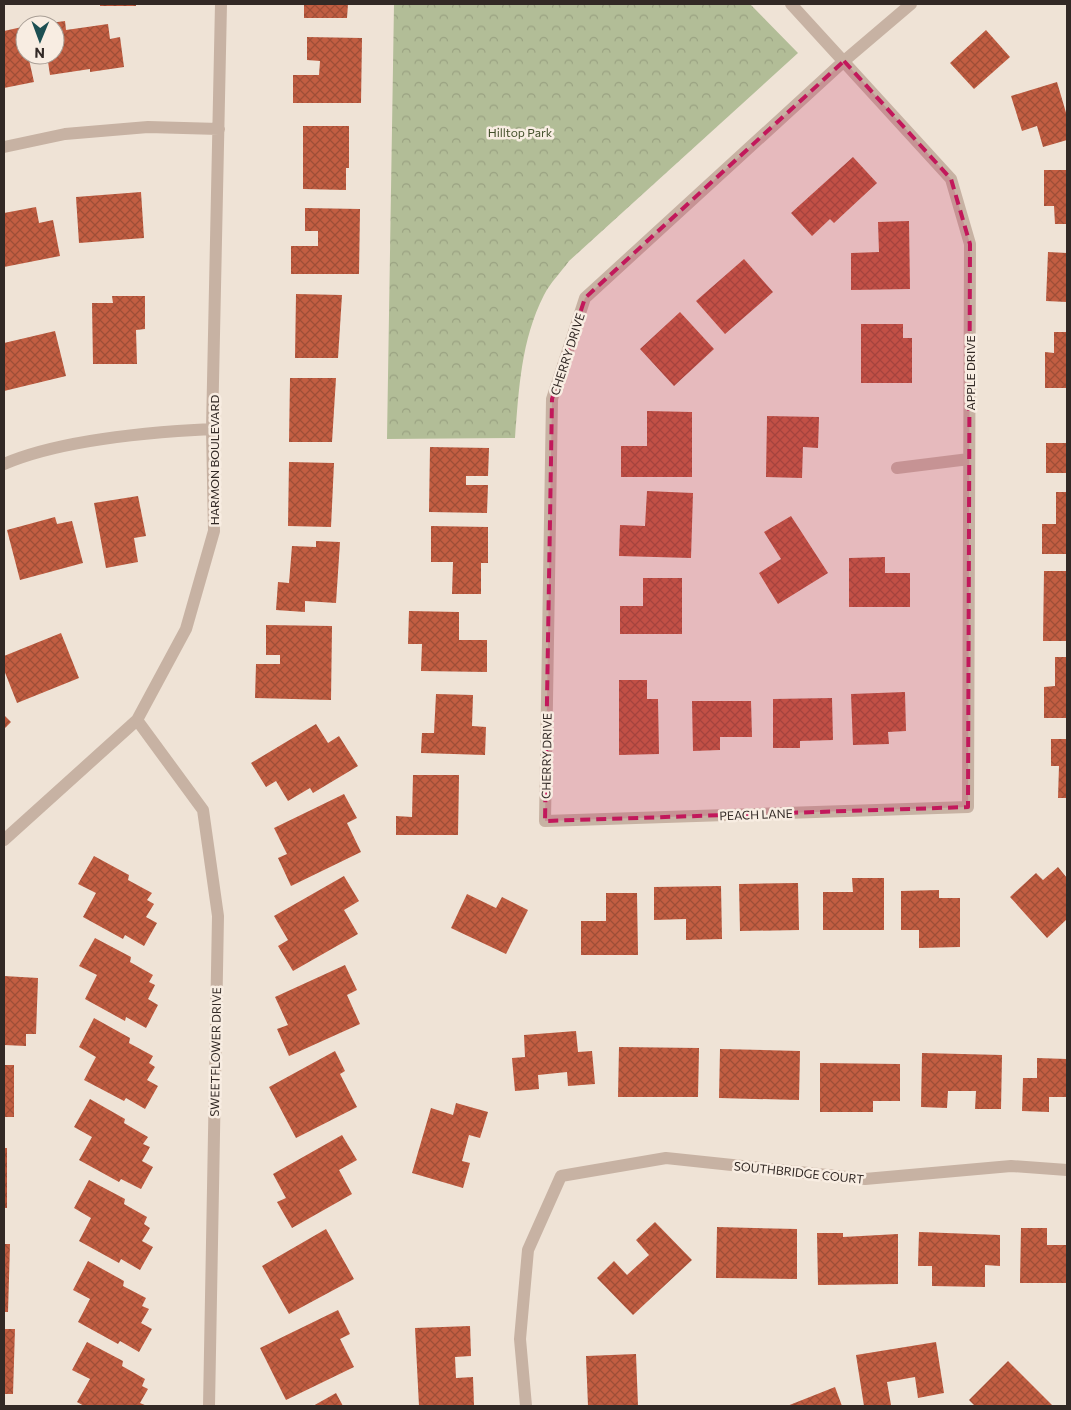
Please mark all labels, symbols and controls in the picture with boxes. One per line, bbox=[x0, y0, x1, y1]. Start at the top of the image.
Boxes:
north arrow bbox=[15, 15, 65, 65]
text: N bbox=[34, 45, 45, 62]
park label: Hilltop Park bbox=[488, 125, 553, 139]
street label: CHERRY DRIVE bbox=[547, 311, 587, 397]
street label: APPLE DRIVE bbox=[963, 335, 977, 411]
street label: HARMON BOULEVARD bbox=[207, 395, 221, 525]
street label: CHERRY DRIVE bbox=[538, 713, 554, 799]
street label: PEACH LANE bbox=[719, 806, 793, 822]
street label: SWEETFLOWER DRIVE bbox=[207, 987, 223, 1117]
street label: SOUTHBRIDGE COURT bbox=[733, 1158, 865, 1186]

